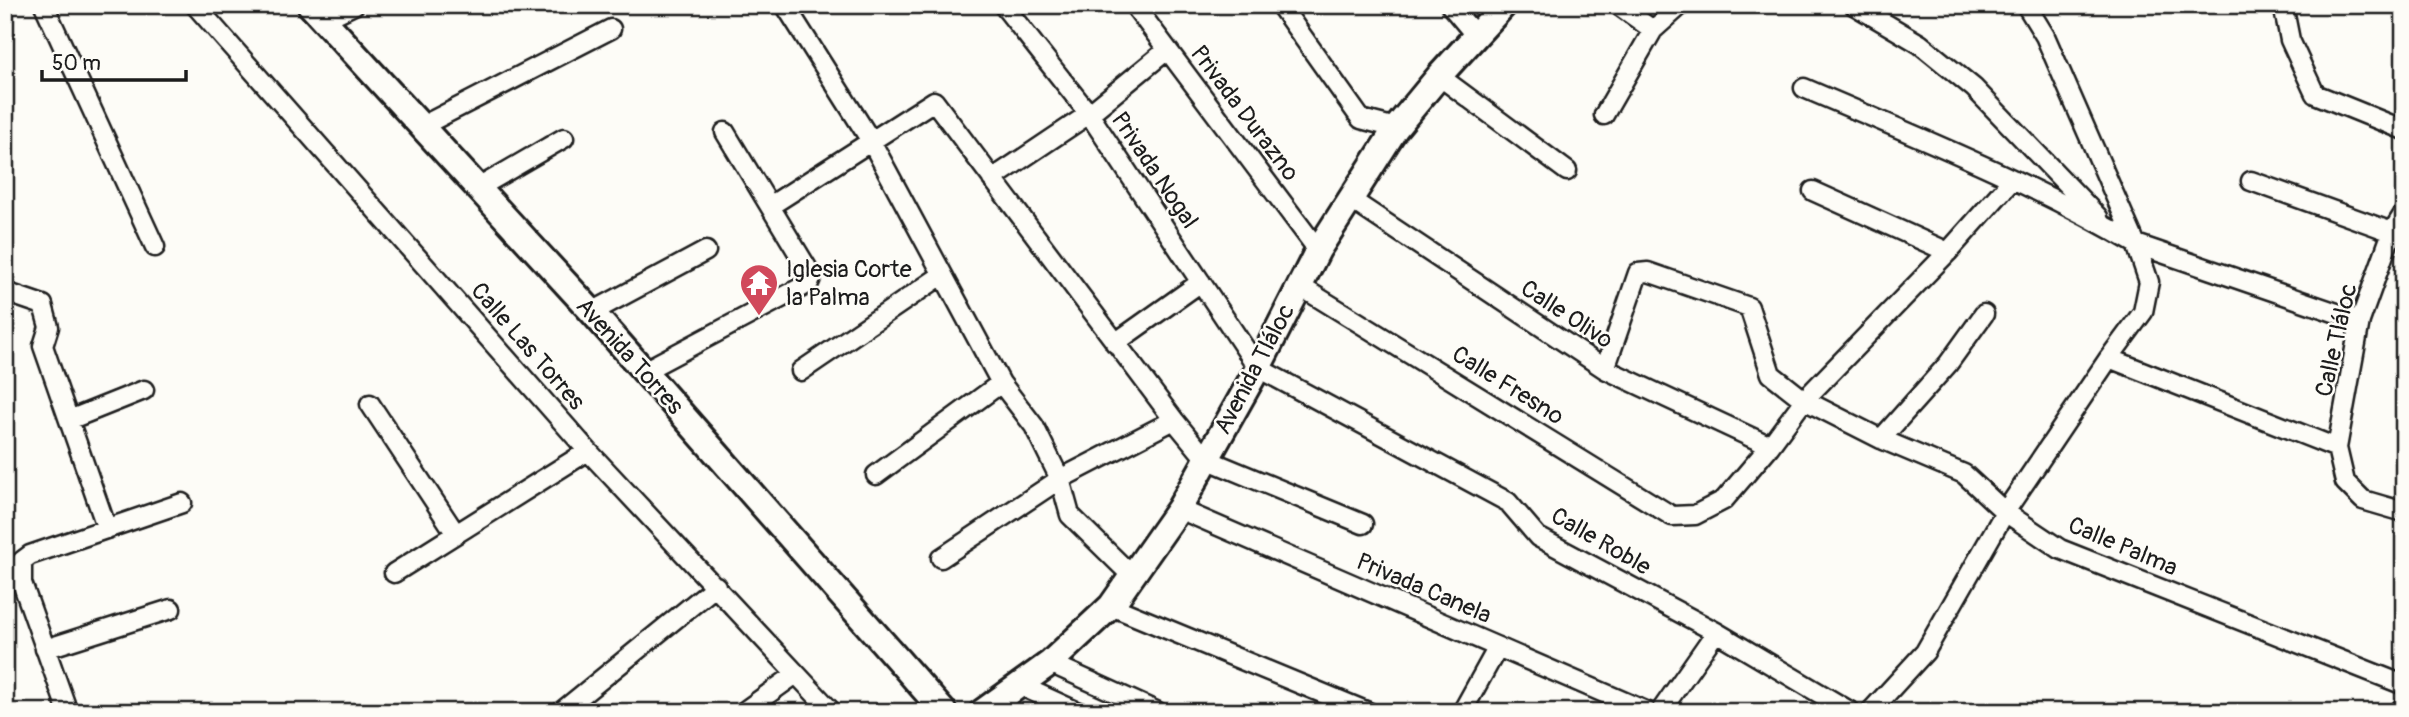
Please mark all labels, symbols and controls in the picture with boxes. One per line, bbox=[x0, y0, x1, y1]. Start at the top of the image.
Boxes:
scale bar bbox=[42, 38, 186, 82]
street label: Privada Durazno bbox=[1184, 40, 1305, 187]
text: 50 m bbox=[52, 50, 101, 77]
street label: Privada Nogal bbox=[1105, 106, 1204, 234]
place label: Iglesia Corte la Palma bbox=[786, 255, 912, 312]
temple icon: Iglesia Corte la Palma bbox=[738, 262, 780, 317]
street label: Calle Olivo bbox=[1515, 274, 1618, 355]
street label: Calle Las Torres bbox=[464, 277, 591, 416]
street label: Calle Tláloc bbox=[2309, 281, 2364, 400]
street label: Avenida Torres bbox=[570, 292, 690, 421]
street label: Avenida Tláloc bbox=[1208, 299, 1301, 439]
street label: Calle Fresno bbox=[1446, 340, 1569, 431]
street label: Calle Roble bbox=[1546, 501, 1656, 582]
street label: Calle Palma bbox=[2064, 510, 2182, 582]
street label: Privada Canela bbox=[1352, 547, 1496, 630]

